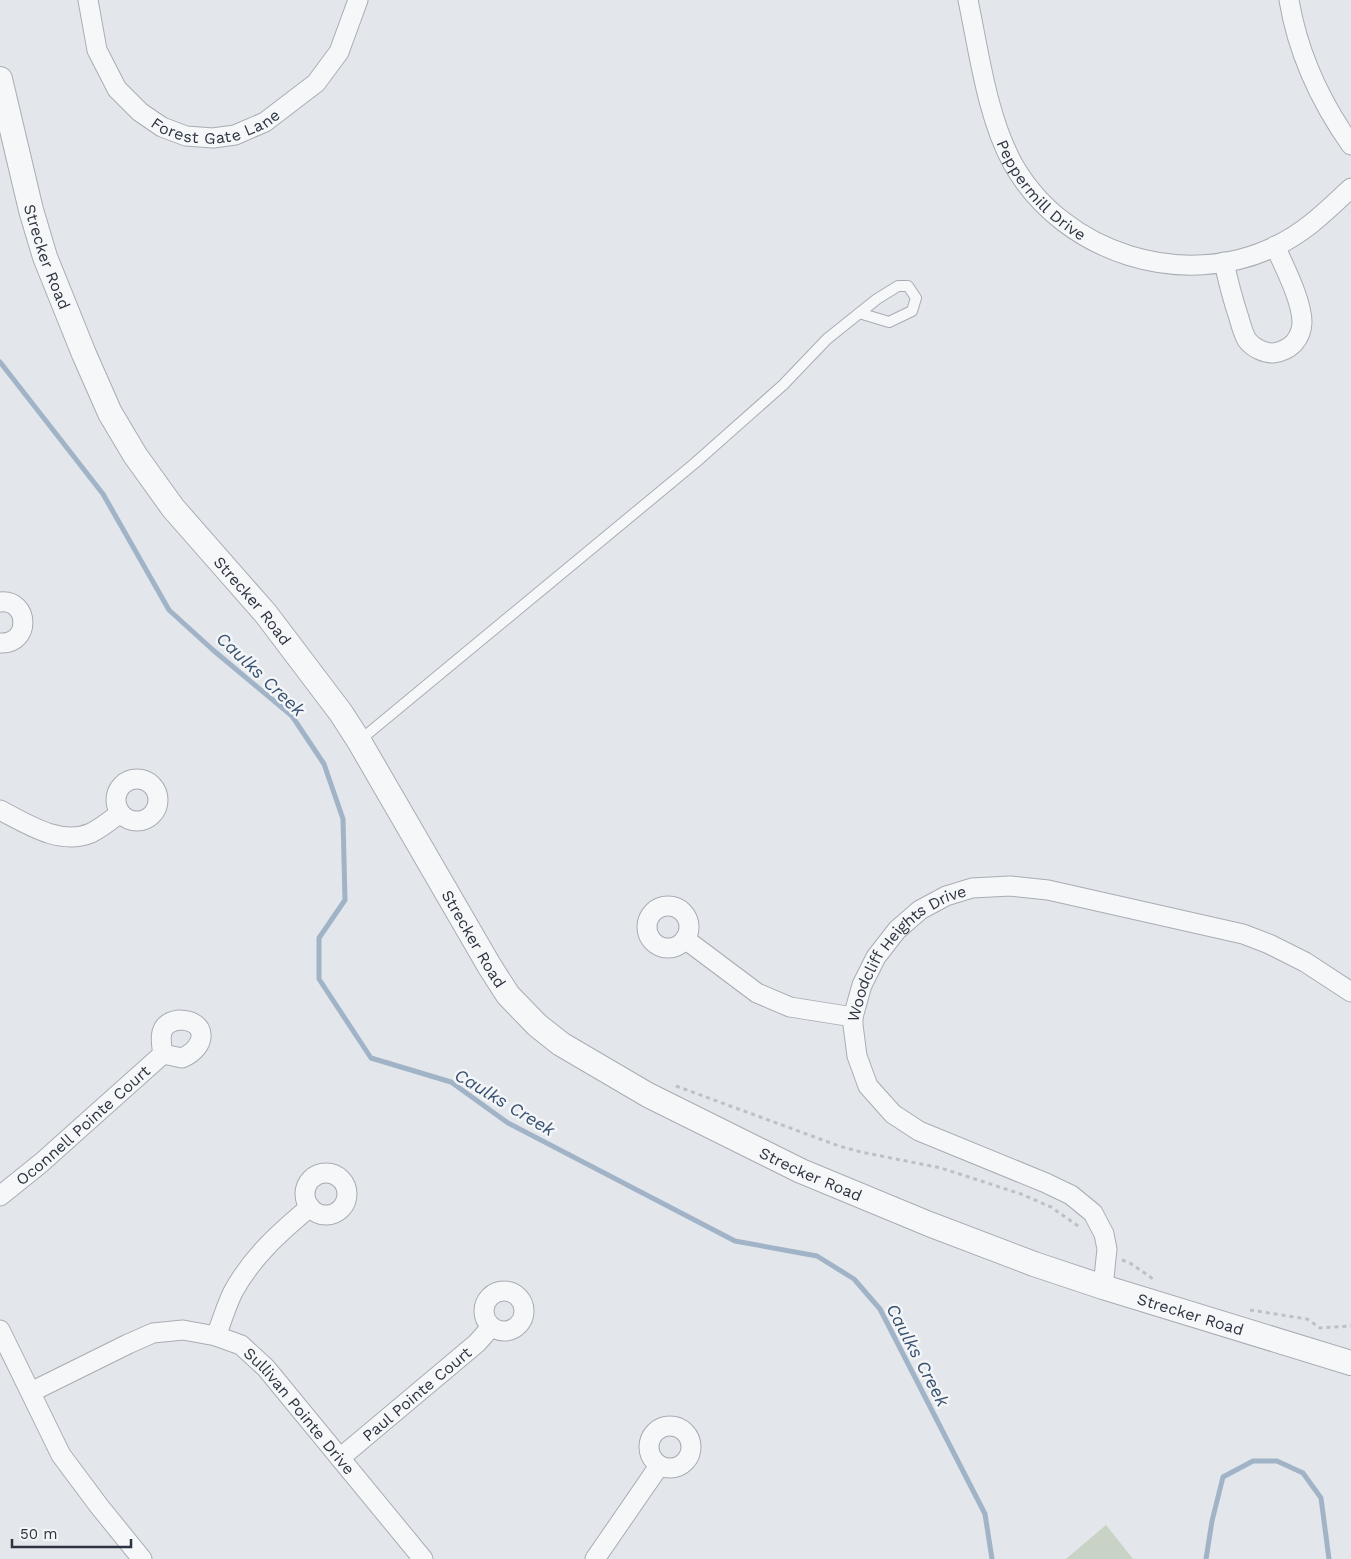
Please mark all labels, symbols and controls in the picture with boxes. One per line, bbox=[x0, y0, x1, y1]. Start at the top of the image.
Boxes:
street label: Forest Gate Lane bbox=[148, 105, 283, 148]
street label: Peppermill Drive bbox=[993, 137, 1090, 244]
street label: Strecker Road bbox=[20, 202, 75, 312]
street label: Strecker Road bbox=[210, 552, 296, 649]
water label: Caulks Creek bbox=[212, 628, 310, 721]
street label: Woodcliff Heights Drive bbox=[843, 881, 968, 1024]
street label: Strecker Road bbox=[438, 886, 510, 991]
street label: Oconnell Pointe Court bbox=[12, 1061, 154, 1189]
water label: Caulks Creek bbox=[451, 1064, 560, 1141]
street label: Strecker Road bbox=[757, 1143, 865, 1205]
street label: Strecker Road bbox=[1135, 1289, 1246, 1339]
water label: Caulks Creek bbox=[882, 1300, 954, 1411]
street label: Paul Pointe Court bbox=[358, 1342, 475, 1445]
street label: Sullivan Pointe Drive bbox=[240, 1343, 359, 1478]
scale bar bbox=[12, 1516, 131, 1548]
text: 50 m bbox=[20, 1525, 57, 1543]

